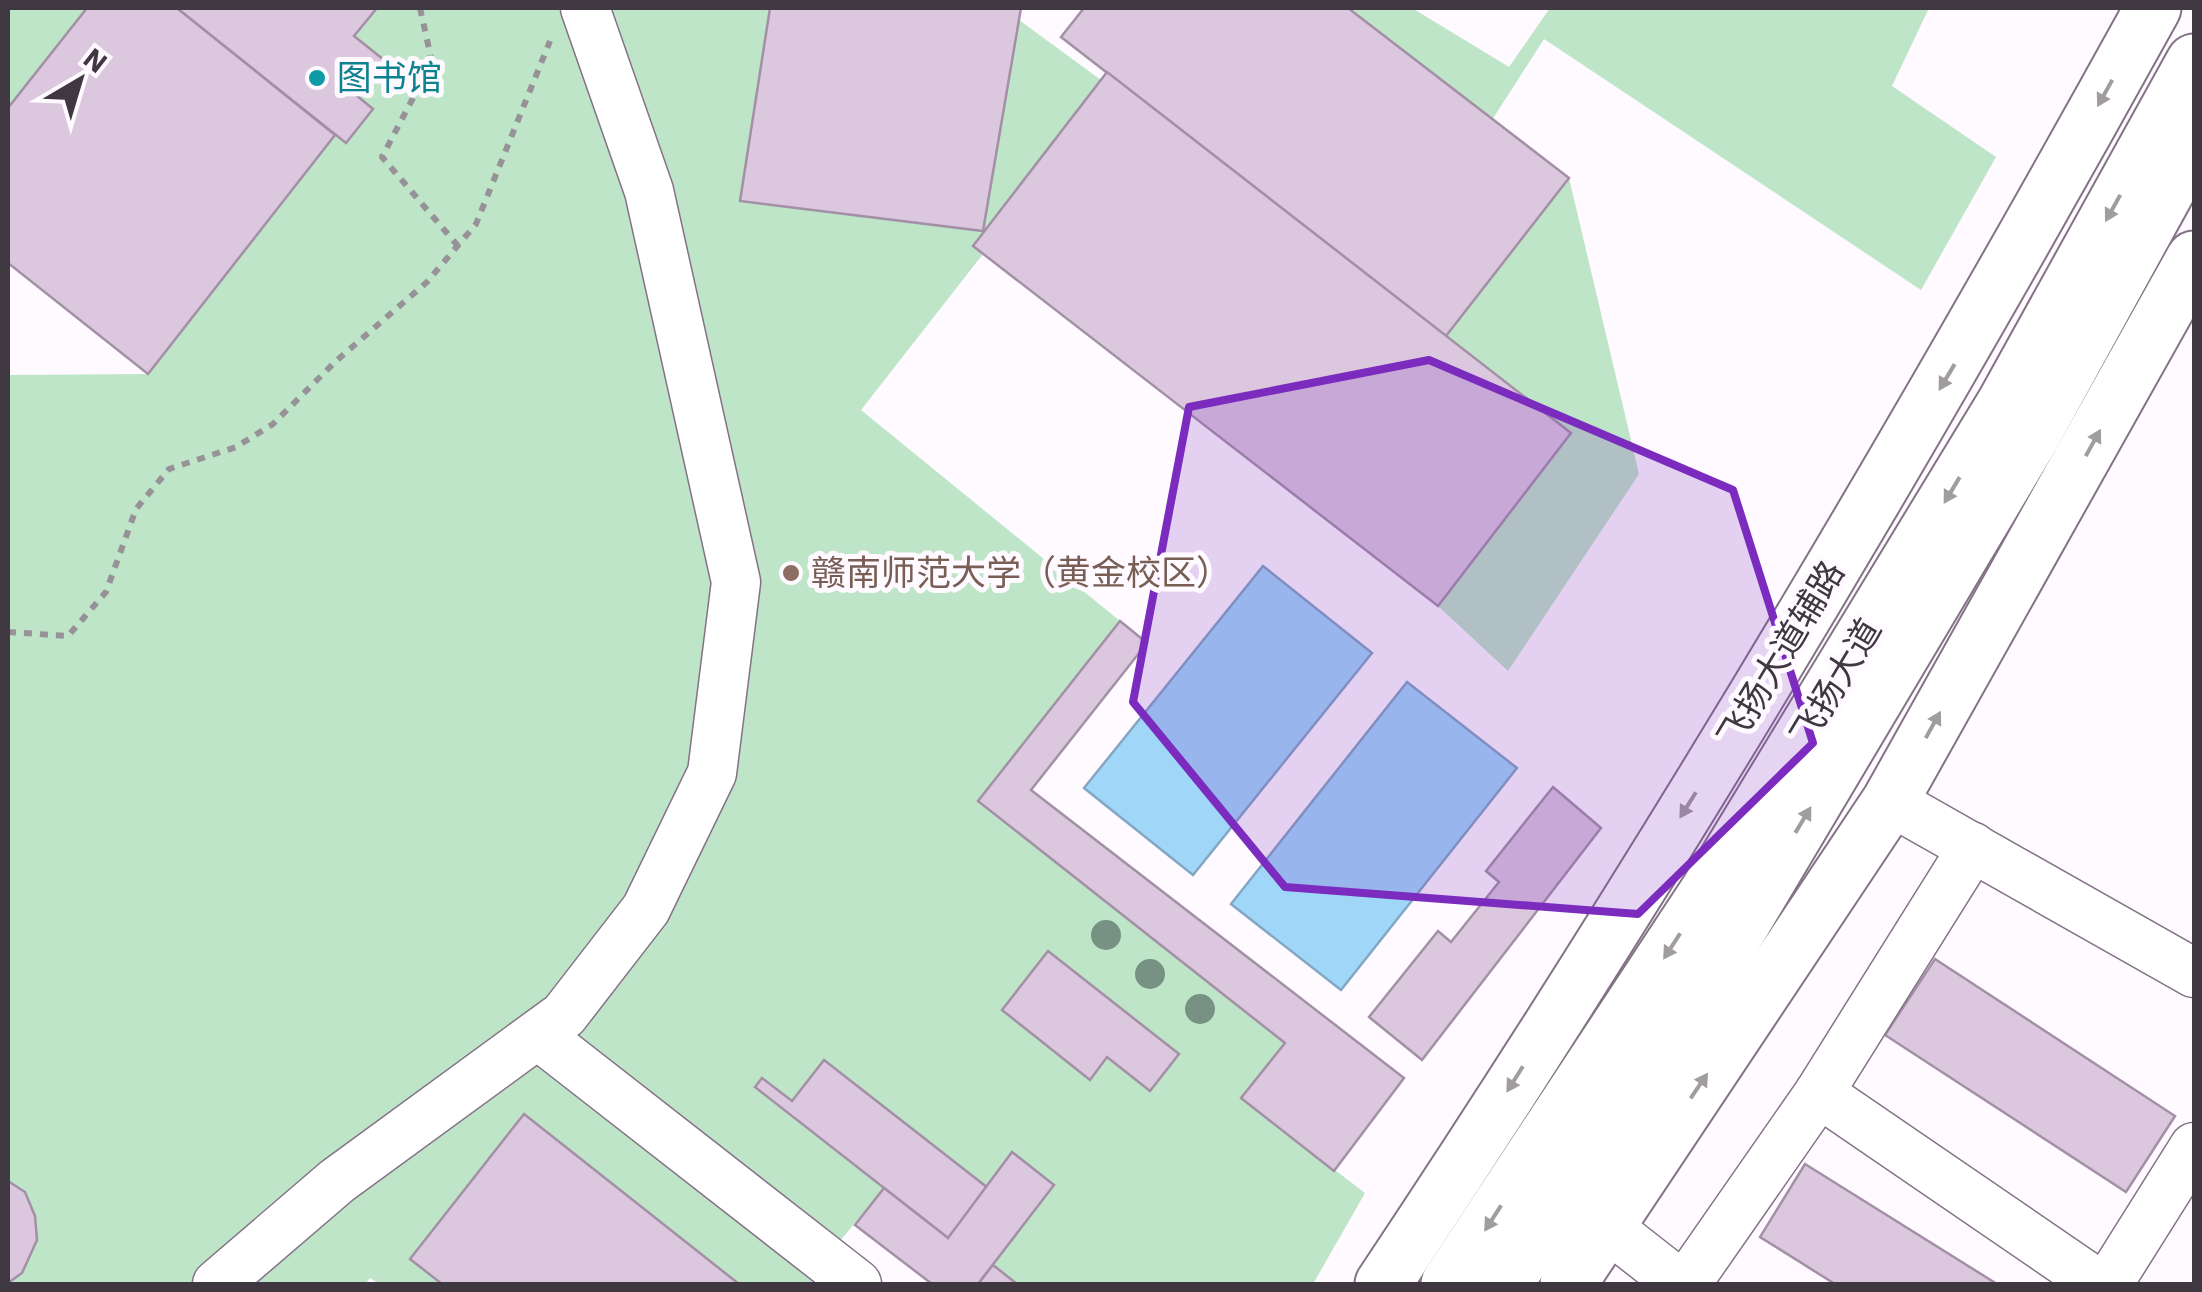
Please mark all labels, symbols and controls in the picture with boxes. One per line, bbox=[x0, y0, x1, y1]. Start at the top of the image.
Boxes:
north arrow bbox=[30, 30, 130, 130]
text: N bbox=[76, 39, 115, 81]
place label: 图书馆 bbox=[337, 54, 442, 100]
marker: 图书馆 bbox=[306, 67, 328, 89]
one-way arrow bbox=[2097, 79, 2115, 107]
one-way arrow bbox=[2105, 194, 2122, 223]
one-way arrow bbox=[1939, 363, 1956, 391]
one-way arrow bbox=[2084, 428, 2101, 457]
one-way arrow bbox=[1944, 476, 1961, 504]
place label: 赣南师范大学（黄金校区） bbox=[811, 549, 1231, 595]
street label: 飞扬大道辅路 bbox=[1709, 553, 1853, 755]
marker: 赣南师范大学（黄金校区） bbox=[780, 562, 802, 584]
street label: 飞扬大道 bbox=[1782, 611, 1890, 753]
one-way arrow bbox=[1924, 711, 1941, 740]
one-way arrow bbox=[1680, 791, 1698, 818]
one-way arrow bbox=[1794, 806, 1812, 834]
one-way arrow bbox=[1663, 933, 1682, 960]
one-way arrow bbox=[1506, 1065, 1524, 1093]
one-way arrow bbox=[1690, 1073, 1708, 1100]
one-way arrow bbox=[1485, 1204, 1503, 1231]

